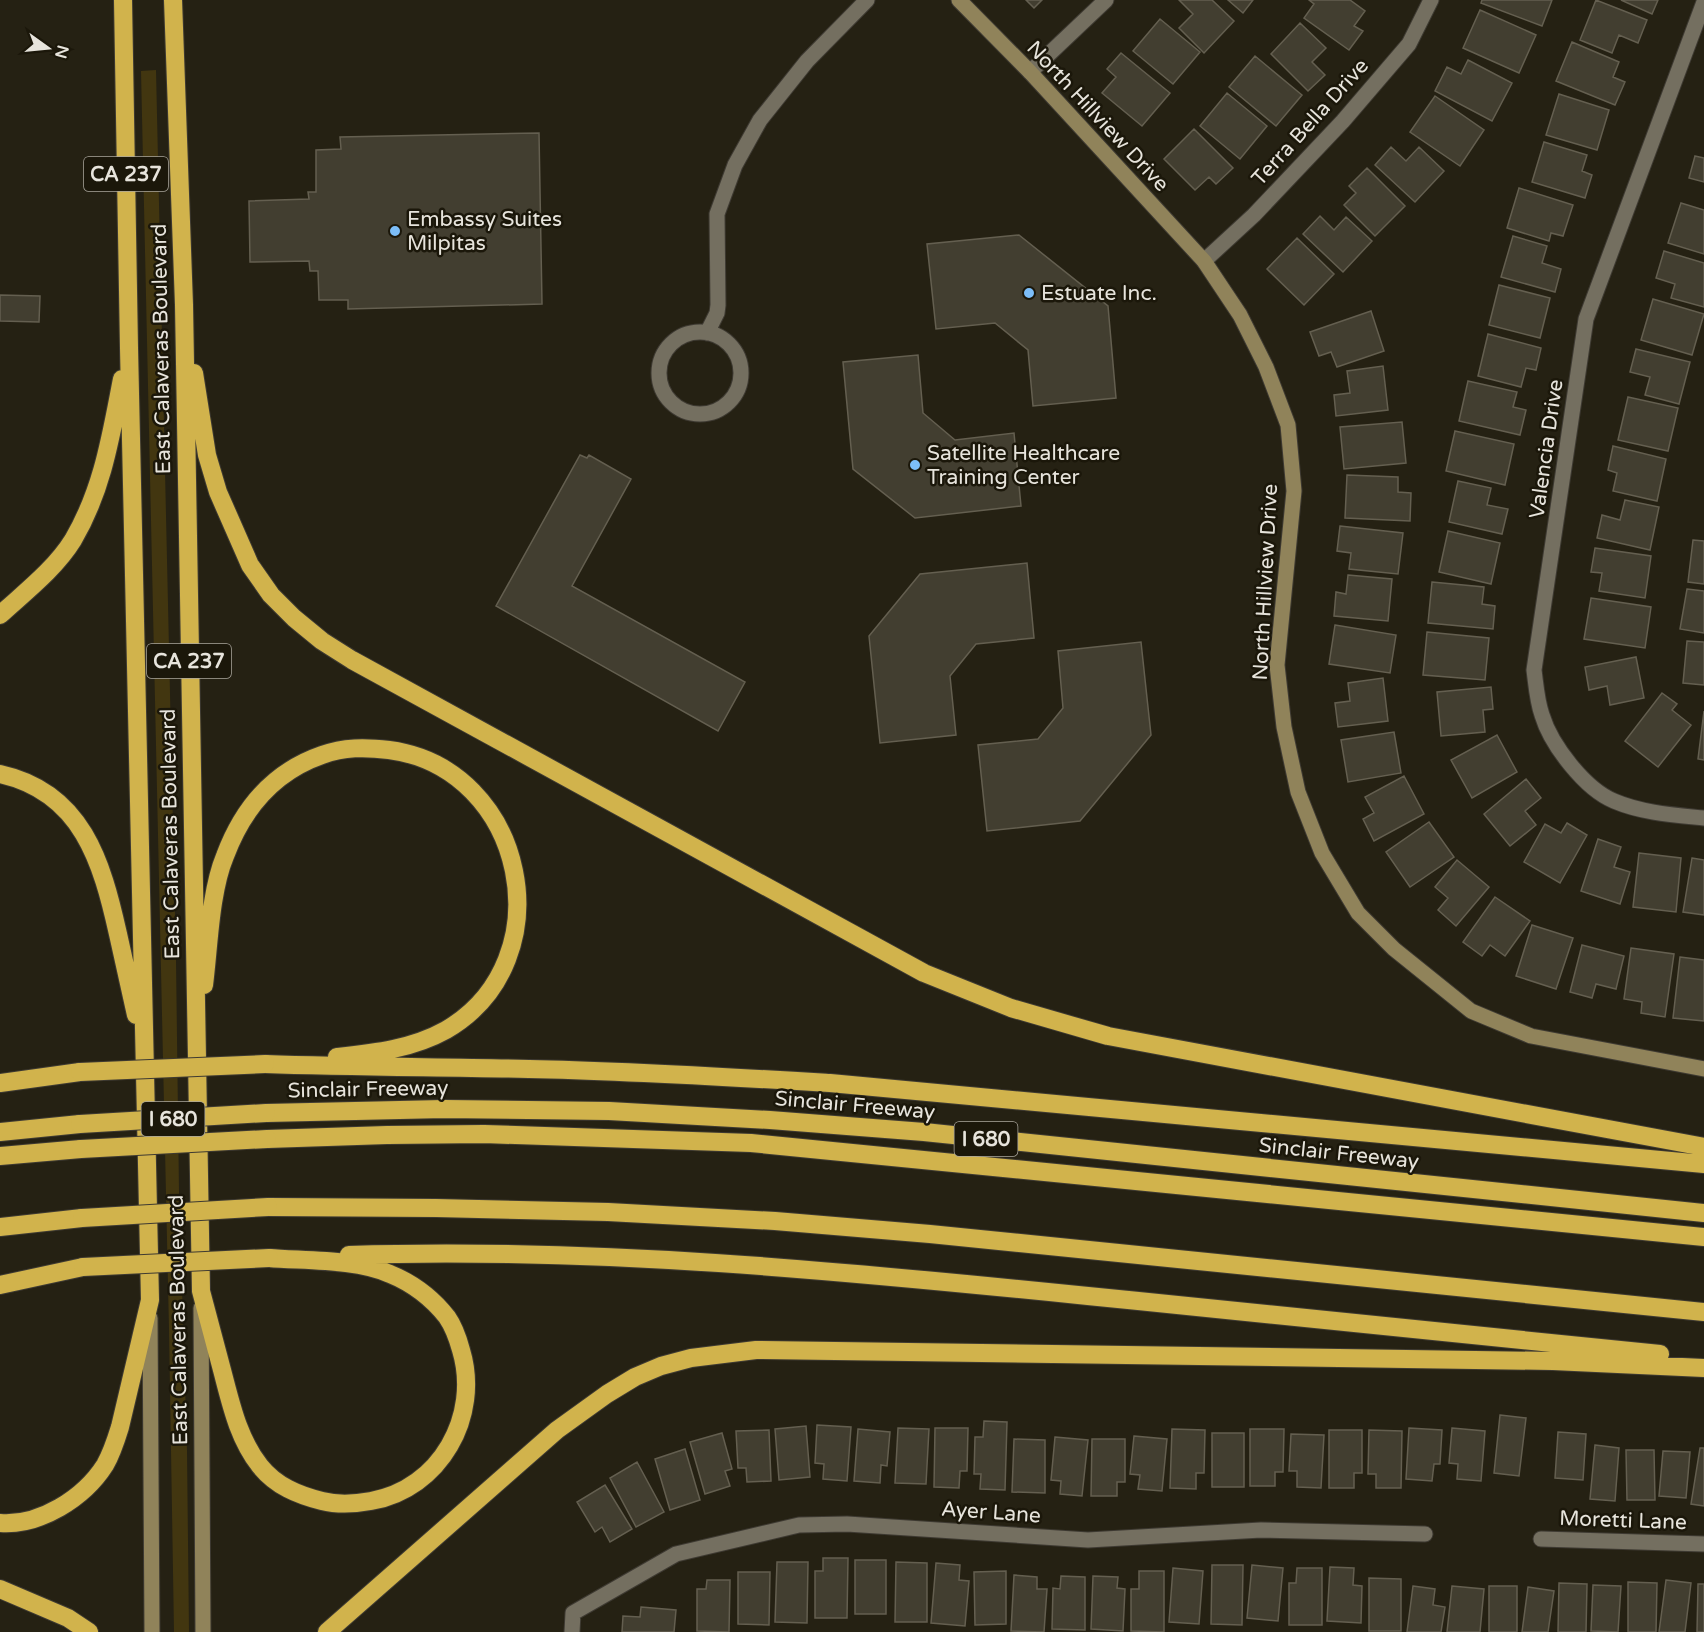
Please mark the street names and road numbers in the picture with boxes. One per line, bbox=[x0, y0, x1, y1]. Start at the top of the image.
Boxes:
street label: North Hillview Drive bbox=[1021, 36, 1174, 197]
street label: Terra Bella Drive bbox=[1247, 54, 1374, 191]
road number: CA 237 bbox=[84, 157, 168, 191]
street label: East Calaveras Boulevard bbox=[147, 223, 176, 475]
street label: Valencia Drive bbox=[1524, 378, 1569, 520]
street label: North Hillview Drive bbox=[1248, 483, 1283, 681]
road number: CA 237 bbox=[147, 644, 231, 678]
street label: East Calaveras Boulevard bbox=[156, 708, 185, 960]
street label: Sinclair Freeway bbox=[287, 1076, 449, 1103]
street label: Sinclair Freeway bbox=[774, 1086, 936, 1125]
road number: I 680 bbox=[142, 1102, 204, 1136]
road number: I 680 bbox=[954, 1122, 1018, 1156]
street label: Sinclair Freeway bbox=[1258, 1133, 1420, 1174]
street label: East Calaveras Boulevard bbox=[164, 1194, 193, 1446]
street label: Ayer Lane bbox=[940, 1497, 1042, 1528]
street label: Moretti Lane bbox=[1559, 1506, 1687, 1535]

